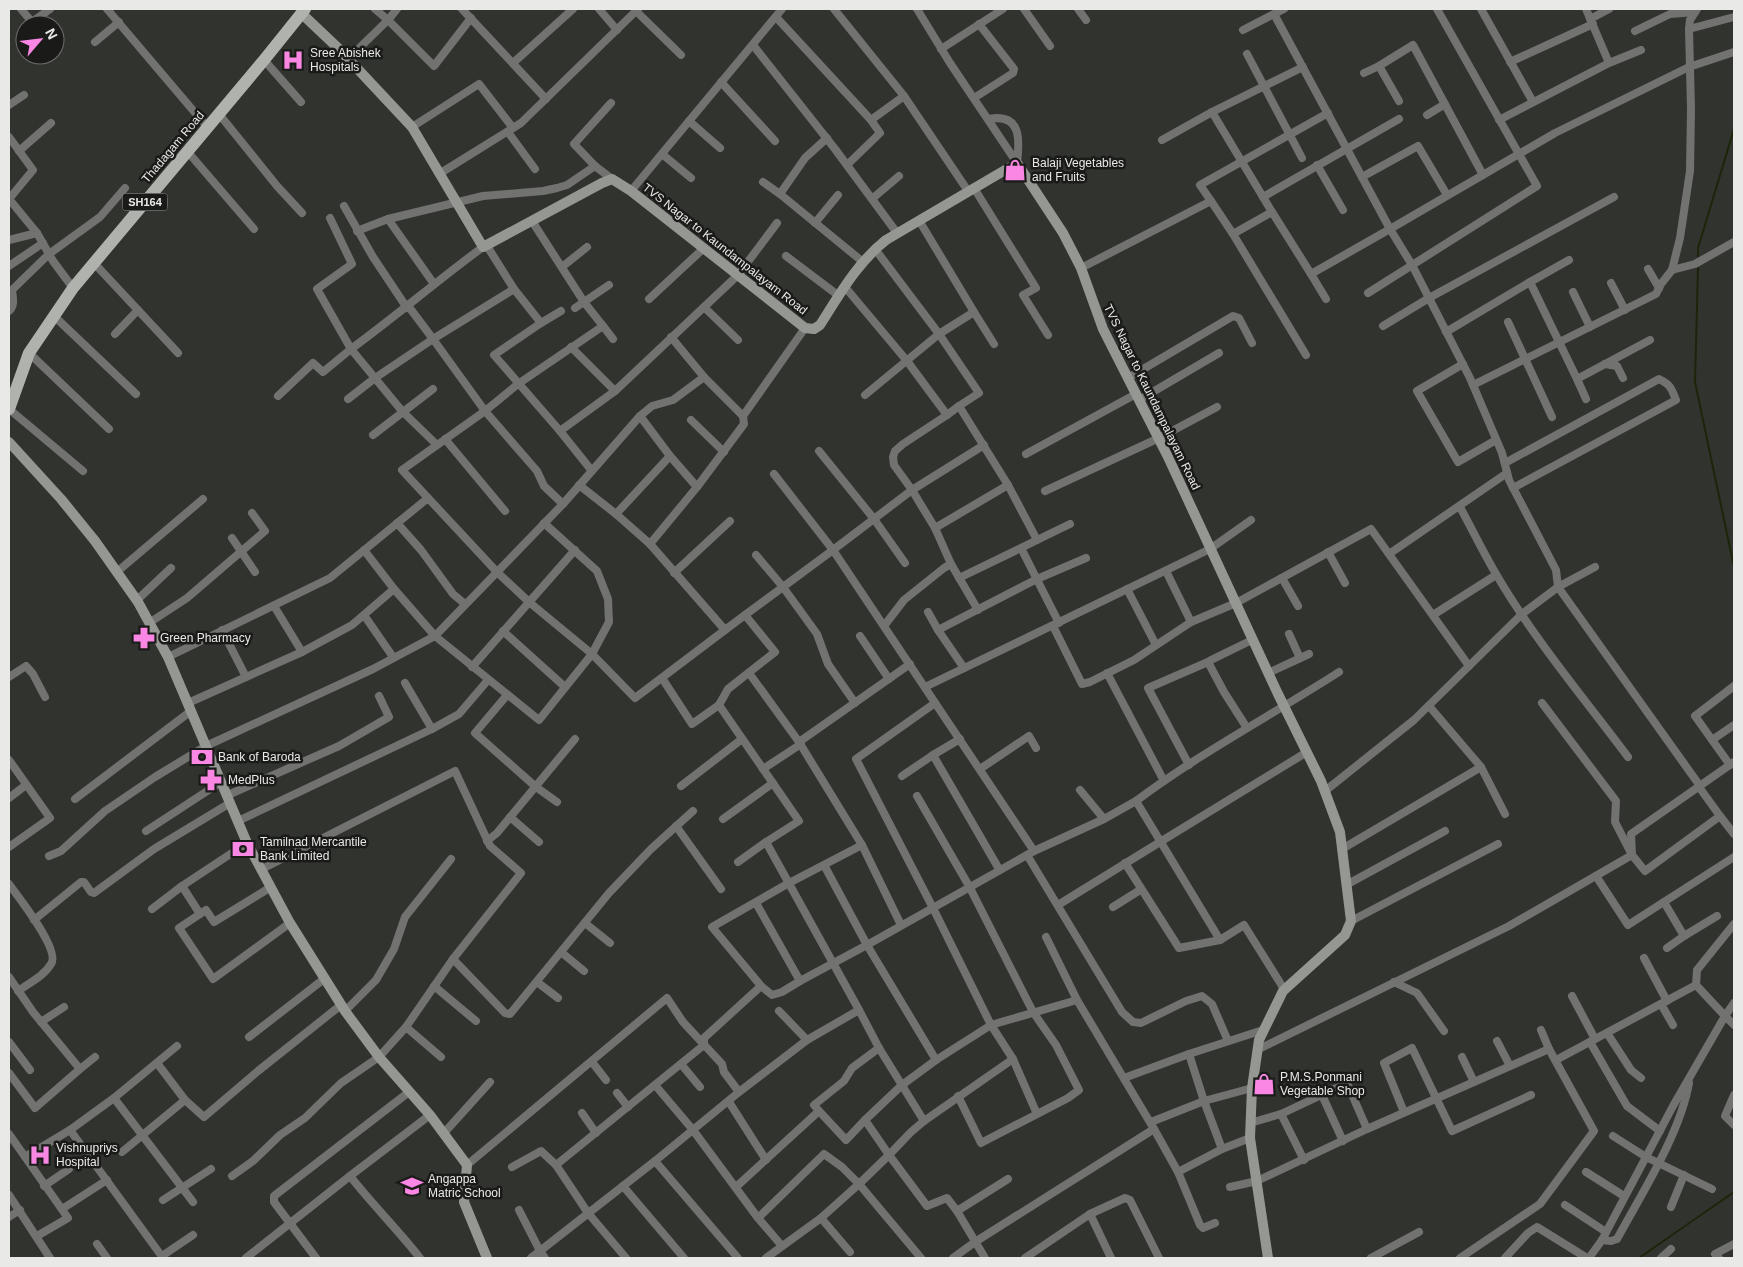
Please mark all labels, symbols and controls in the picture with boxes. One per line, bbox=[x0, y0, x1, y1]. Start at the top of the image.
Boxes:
north arrow bbox=[15, 15, 65, 65]
text: N bbox=[42, 26, 61, 42]
place label: Sree Abishek Hospitals bbox=[310, 46, 382, 74]
hospital icon: Sree Abishek Hospitals bbox=[280, 47, 306, 73]
street label: Thadagam Road bbox=[139, 108, 207, 186]
place label: Balaji Vegetables and Fruits bbox=[1032, 156, 1124, 184]
shop icon: Balaji Vegetables and Fruits bbox=[1002, 157, 1028, 183]
street label: TVS Nagar to Kaundampalayam Road bbox=[640, 180, 810, 318]
road number: SH164 bbox=[122, 193, 168, 210]
street label: TVS Nagar to Kaundampalayam Road bbox=[1101, 302, 1203, 492]
pharmacy icon: Green Pharmacy bbox=[131, 625, 157, 651]
place label: Green Pharmacy bbox=[160, 631, 251, 645]
bank icon: Bank of Baroda bbox=[189, 744, 215, 770]
place label: Bank of Baroda bbox=[218, 750, 301, 764]
pharmacy icon: MedPlus bbox=[198, 767, 224, 793]
place label: MedPlus bbox=[228, 773, 275, 787]
place label: Tamilnad Mercantile Bank Limited bbox=[260, 835, 367, 863]
bank icon: Tamilnad Mercantile Bank Limited bbox=[230, 836, 256, 862]
place label: P.M.S.Ponmani Vegetable Shop bbox=[1280, 1070, 1365, 1098]
shop icon: P.M.S.Ponmani Vegetable Shop bbox=[1251, 1071, 1277, 1097]
place label: Vishnupriys Hospital bbox=[56, 1141, 118, 1169]
hospital icon: Vishnupriys Hospital bbox=[27, 1142, 53, 1168]
place label: Angappa Matric School bbox=[428, 1172, 501, 1200]
school or university icon: Angappa Matric School bbox=[399, 1173, 425, 1199]

